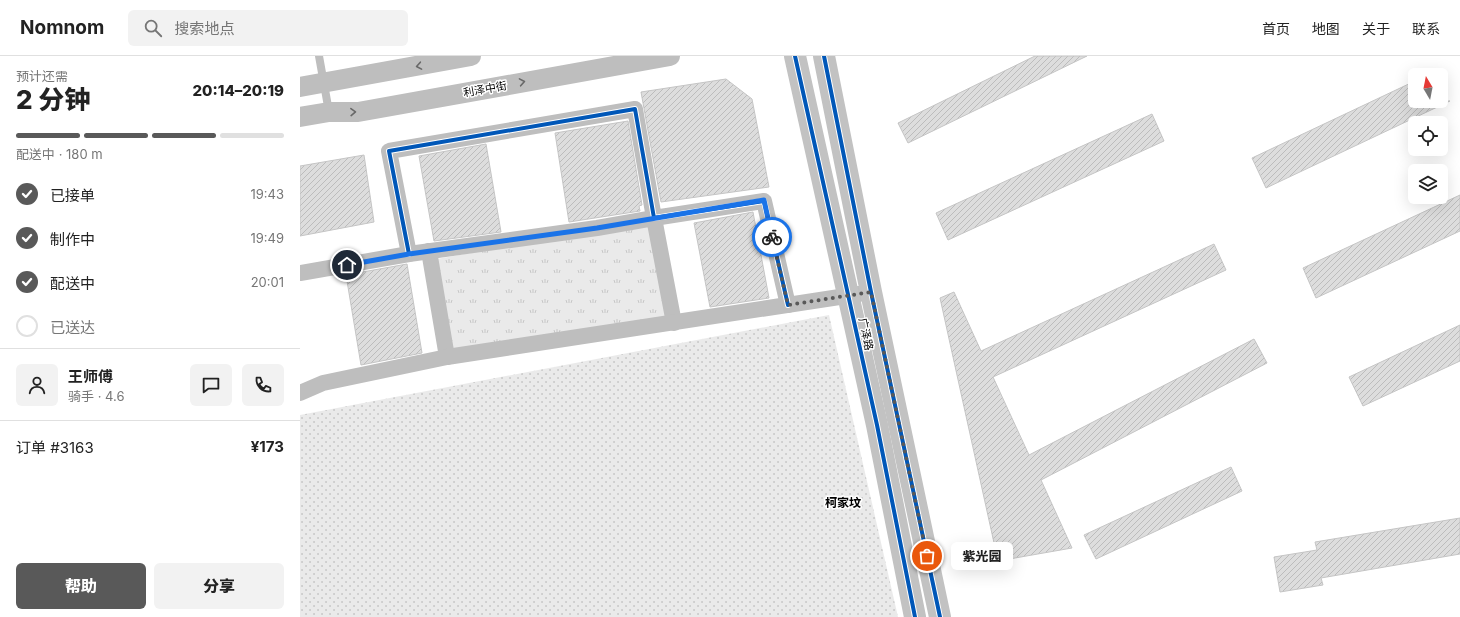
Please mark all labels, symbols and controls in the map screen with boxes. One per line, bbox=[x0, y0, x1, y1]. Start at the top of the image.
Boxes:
search box bbox=[128, 10, 408, 46]
text: Nomnom bbox=[20, 16, 104, 39]
icon: search bbox=[142, 17, 164, 39]
text: 搜索地点 bbox=[174, 19, 234, 38]
text: 首页 bbox=[1262, 20, 1290, 37]
text: 地图 bbox=[1312, 20, 1340, 37]
text: 关于 bbox=[1362, 20, 1390, 37]
text: 联系 bbox=[1412, 20, 1440, 37]
one-way arrow bbox=[416, 61, 422, 69]
text: 预计还需 bbox=[16, 68, 68, 84]
north arrow bbox=[1408, 68, 1448, 108]
map controls bbox=[1408, 68, 1448, 204]
street label: 利泽中街 bbox=[462, 78, 508, 100]
one-way arrow bbox=[519, 79, 525, 87]
text: 20:14–20:19 bbox=[193, 81, 284, 100]
text: 2 分钟 bbox=[16, 84, 90, 115]
one-way arrow bbox=[350, 107, 356, 116]
button: locate bbox=[1408, 116, 1448, 156]
text: 配送中 · 180 m bbox=[16, 146, 103, 162]
button: layers bbox=[1408, 164, 1448, 204]
icon: check bbox=[16, 183, 38, 205]
text: 已接单 bbox=[50, 186, 95, 205]
text: 19:43 bbox=[250, 186, 284, 202]
courier bbox=[752, 217, 792, 257]
icon: bike bbox=[761, 226, 783, 248]
icon: check bbox=[16, 227, 38, 249]
text: 制作中 bbox=[50, 230, 95, 249]
text: 19:49 bbox=[250, 230, 284, 246]
pin bbox=[330, 248, 364, 282]
icon: home bbox=[336, 254, 358, 276]
icon: check bbox=[16, 271, 38, 293]
text: 配送中 bbox=[50, 274, 95, 293]
text: 20:01 bbox=[251, 274, 284, 290]
street label: 广泽路 bbox=[856, 316, 876, 352]
text: 已送达 bbox=[50, 318, 95, 337]
button: person bbox=[16, 364, 58, 406]
button: chat bbox=[190, 364, 232, 406]
button: phone bbox=[242, 364, 284, 406]
text: 王师傅 bbox=[68, 367, 113, 386]
text: 骑手 · 4.6 bbox=[68, 388, 125, 404]
text: ¥173 bbox=[251, 437, 284, 456]
text: 订单 #3163 bbox=[16, 438, 94, 457]
district label: 柯家坟 bbox=[825, 495, 861, 510]
pin bbox=[910, 539, 944, 573]
callout: 紫光园 bbox=[951, 542, 1013, 570]
icon: bag bbox=[916, 545, 938, 567]
text: 紫光园 bbox=[962, 548, 1002, 564]
button: 帮助 bbox=[16, 563, 146, 609]
button: 分享 bbox=[154, 563, 284, 609]

